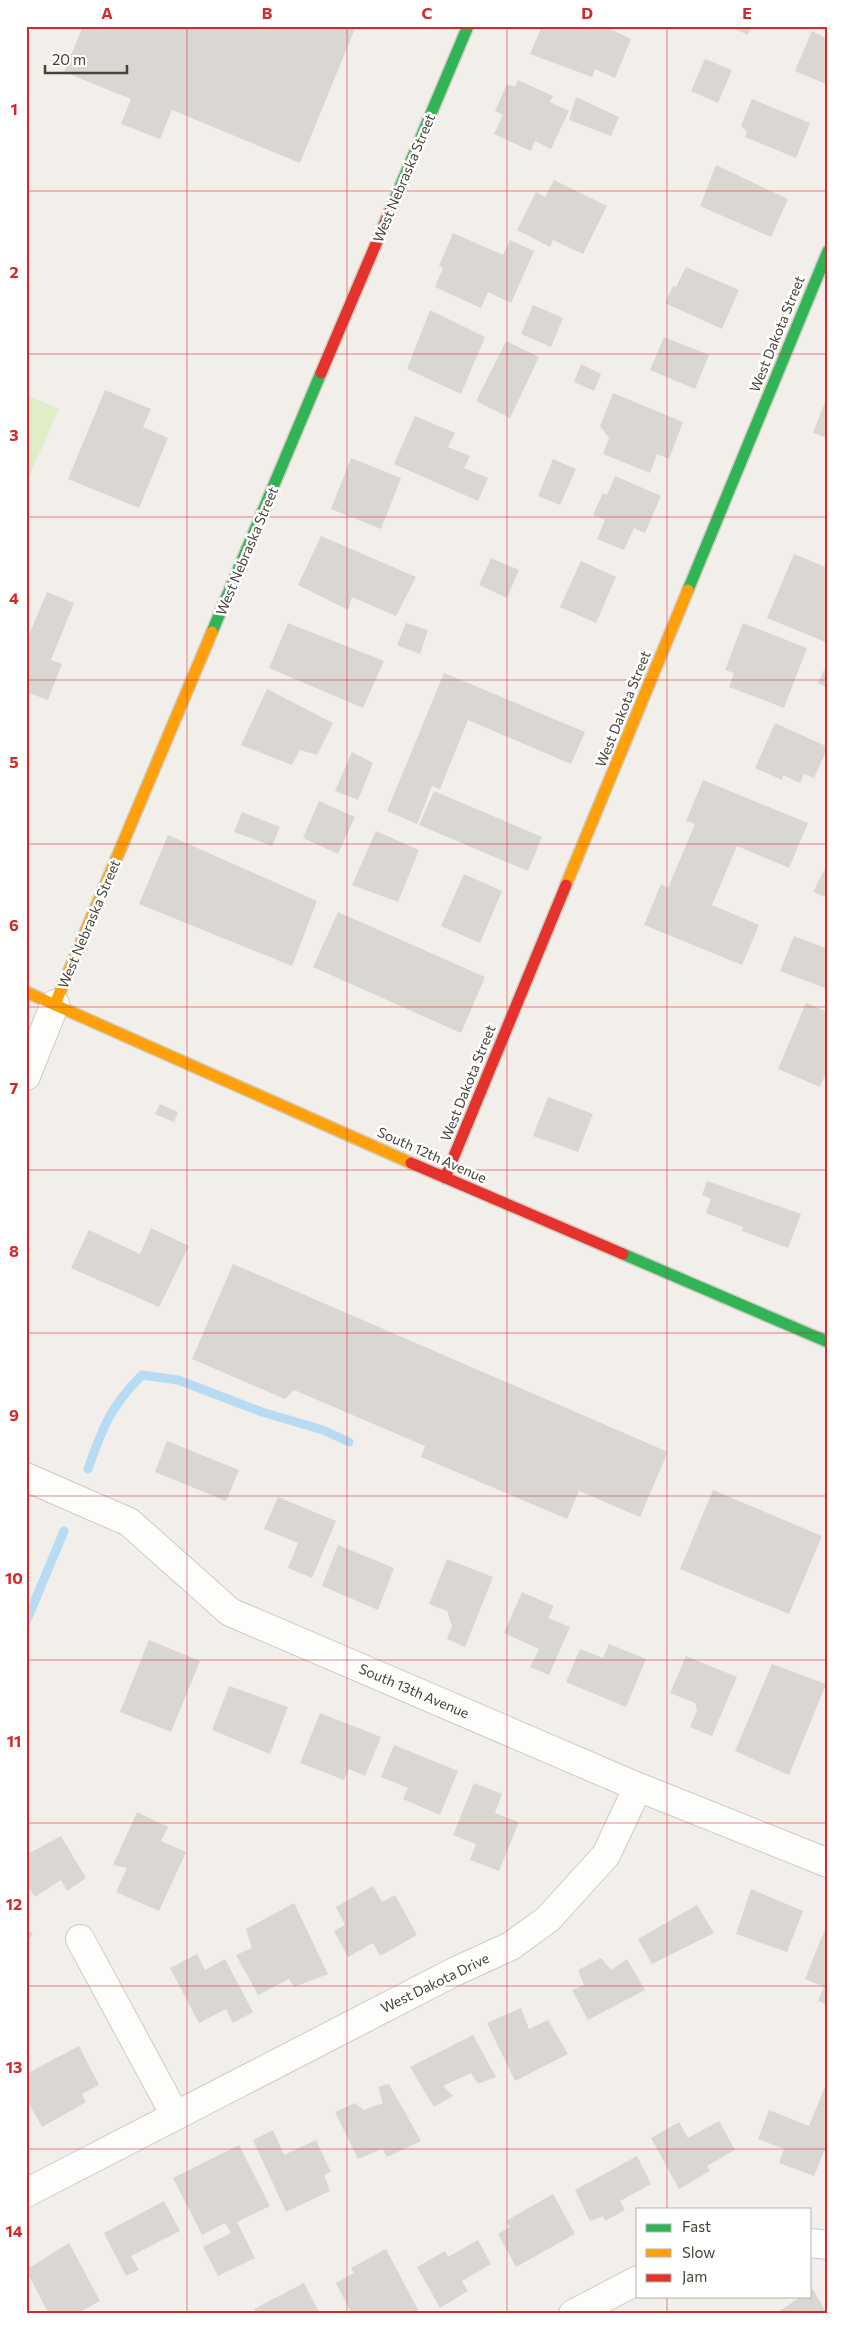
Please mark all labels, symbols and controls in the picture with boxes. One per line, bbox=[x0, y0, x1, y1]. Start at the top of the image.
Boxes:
text: A bbox=[101, 3, 113, 22]
text: B bbox=[262, 3, 273, 22]
text: C bbox=[422, 3, 433, 22]
text: D bbox=[581, 3, 593, 22]
text: E bbox=[742, 3, 752, 22]
scale bar bbox=[45, 42, 128, 74]
text: 20 m bbox=[52, 50, 86, 68]
text: 1 bbox=[10, 99, 18, 118]
street label: West Nebraska Street bbox=[369, 111, 438, 245]
text: 2 bbox=[9, 262, 19, 281]
street label: West Dakota Street bbox=[745, 273, 808, 394]
text: 3 bbox=[9, 425, 19, 444]
street label: West Nebraska Street bbox=[212, 484, 281, 618]
text: 4 bbox=[9, 588, 19, 607]
street label: West Dakota Street bbox=[591, 648, 654, 769]
text: 5 bbox=[9, 752, 19, 771]
street label: West Nebraska Street bbox=[54, 857, 123, 991]
text: 6 bbox=[9, 915, 19, 934]
street label: West Dakota Street bbox=[436, 1022, 499, 1143]
text: 7 bbox=[10, 1078, 19, 1097]
street label: South 12th Avenue bbox=[375, 1123, 489, 1186]
text: 8 bbox=[9, 1241, 19, 1260]
text: 9 bbox=[9, 1405, 19, 1424]
text: 10 bbox=[5, 1568, 23, 1587]
street label: South 13th Avenue bbox=[357, 1660, 472, 1721]
text: 11 bbox=[7, 1731, 21, 1750]
text: 12 bbox=[6, 1894, 22, 1913]
street label: West Dakota Drive bbox=[378, 1949, 492, 2016]
text: 13 bbox=[6, 2057, 22, 2076]
legend bbox=[636, 2208, 812, 2298]
text: Fast bbox=[682, 2217, 711, 2235]
text: 14 bbox=[5, 2221, 23, 2240]
text: Slow bbox=[682, 2243, 715, 2261]
text: Jam bbox=[682, 2267, 707, 2285]

